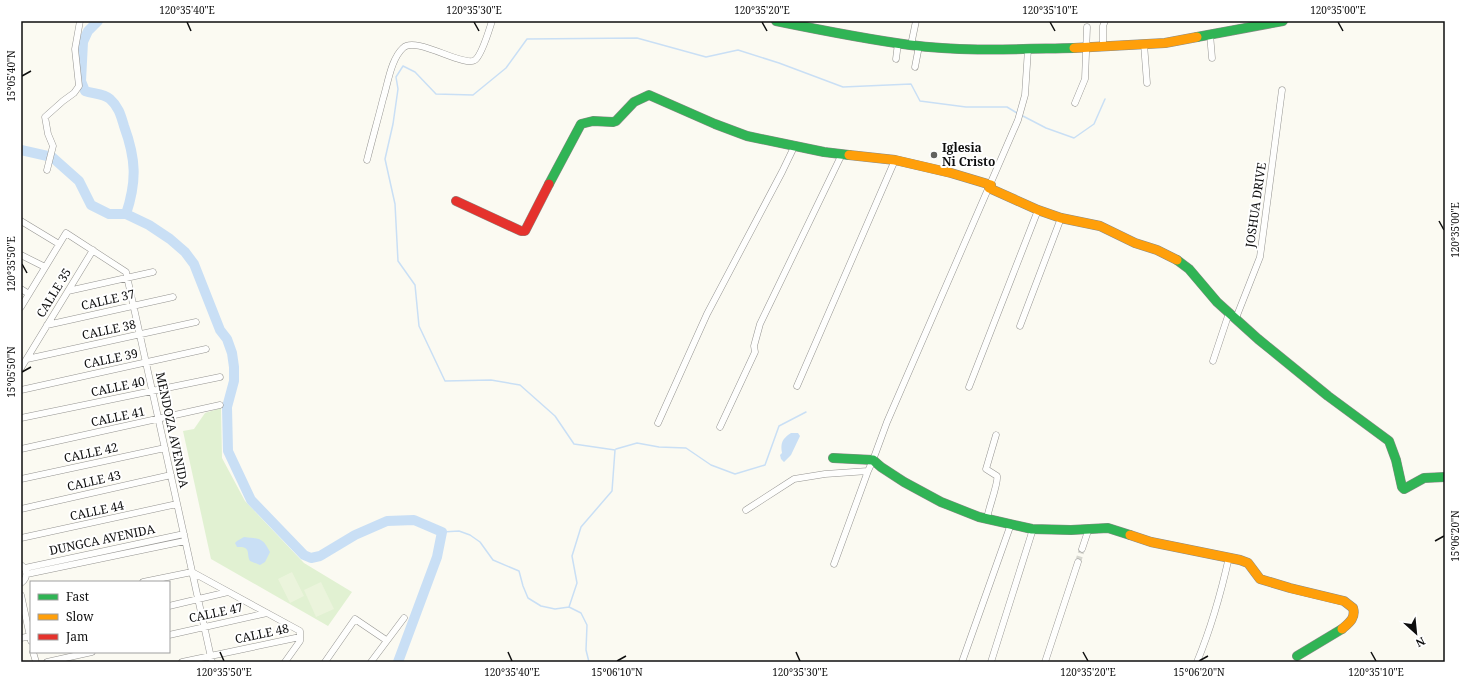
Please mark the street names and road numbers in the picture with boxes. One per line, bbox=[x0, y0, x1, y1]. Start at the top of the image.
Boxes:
street label: JOSHUA DRIVE bbox=[1241, 161, 1270, 250]
street label: CALLE 35 bbox=[32, 265, 75, 321]
street label: CALLE 37 bbox=[79, 285, 137, 314]
street label: CALLE 38 bbox=[80, 315, 138, 344]
street label: CALLE 39 bbox=[82, 345, 139, 373]
street label: MENDOZA AVENIDA bbox=[152, 371, 193, 490]
street label: CALLE 40 bbox=[89, 372, 147, 401]
street label: CALLE 41 bbox=[89, 403, 146, 431]
street label: CALLE 42 bbox=[62, 439, 119, 467]
street label: CALLE 43 bbox=[65, 466, 123, 495]
street label: CALLE 44 bbox=[68, 496, 126, 525]
street label: DUNGCA AVENIDA bbox=[48, 520, 157, 559]
street label: CALLE 47 bbox=[187, 598, 245, 627]
street label: CALLE 48 bbox=[233, 619, 291, 648]

